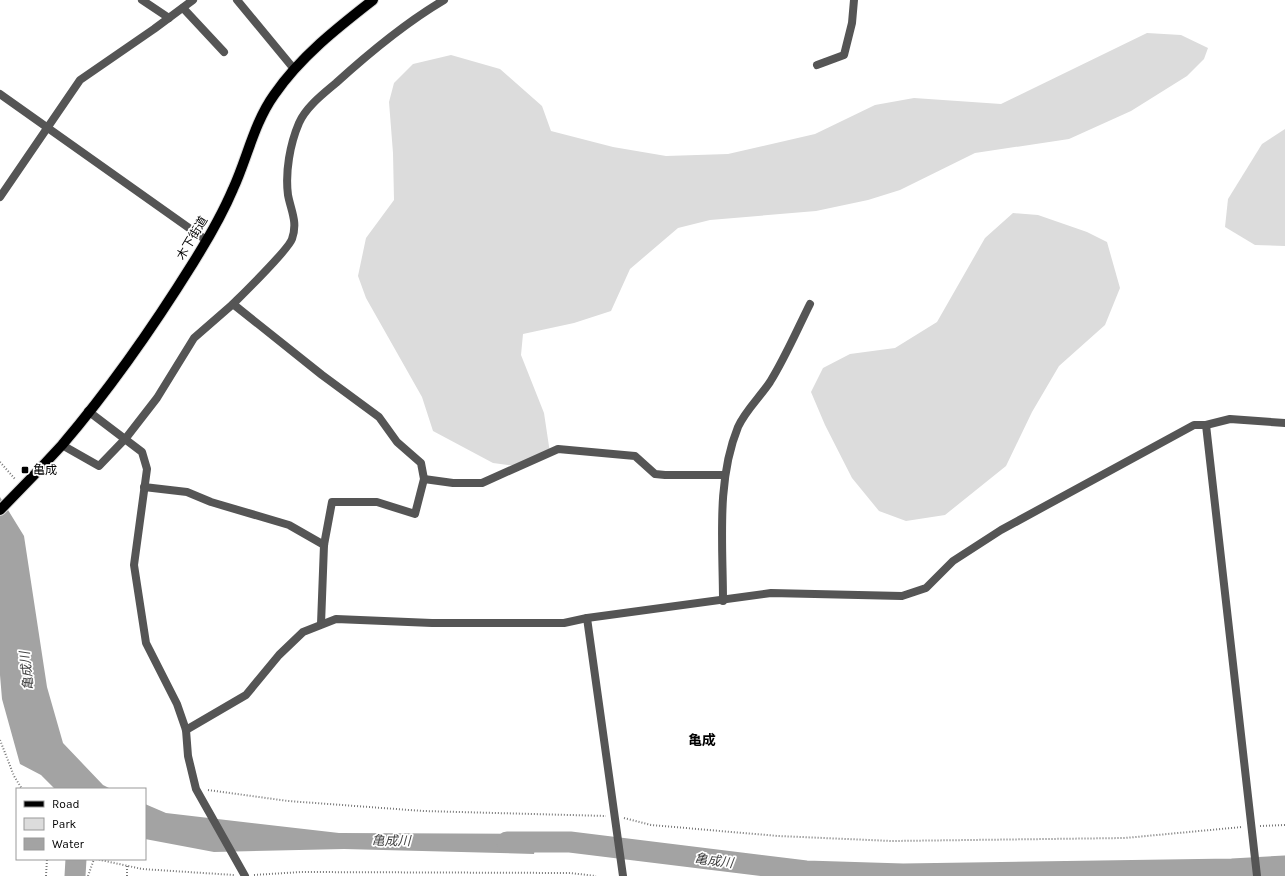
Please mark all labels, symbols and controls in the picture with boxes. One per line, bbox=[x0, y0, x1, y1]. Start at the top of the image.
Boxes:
street label: 木下街道 bbox=[174, 214, 210, 262]
place label: 亀成 bbox=[33, 463, 57, 477]
marker: 亀成 bbox=[20, 465, 30, 475]
water label: 亀成川 bbox=[17, 649, 36, 691]
district label: 亀成 bbox=[688, 732, 716, 749]
legend bbox=[16, 788, 146, 860]
text: Road bbox=[52, 797, 80, 811]
text: Park bbox=[52, 817, 77, 831]
water label: 亀成川 bbox=[371, 833, 413, 848]
text: Water bbox=[52, 837, 85, 851]
water label: 亀成川 bbox=[694, 851, 736, 871]

